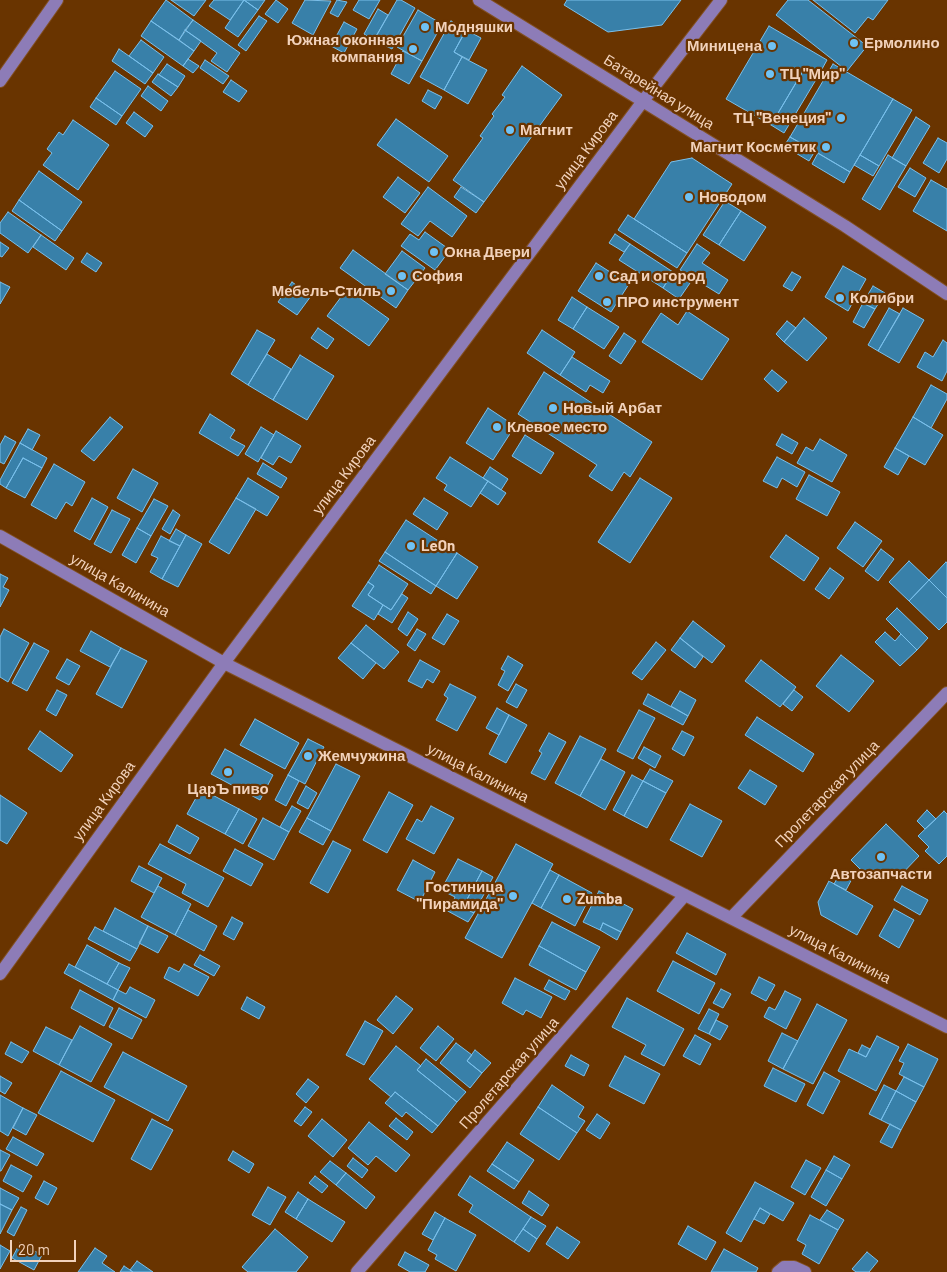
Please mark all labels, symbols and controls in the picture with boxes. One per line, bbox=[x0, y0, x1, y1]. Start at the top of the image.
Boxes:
place label: Модняшки bbox=[435, 18, 513, 36]
marker: Модняшки bbox=[419, 21, 431, 33]
place label: Южная оконная компания bbox=[287, 31, 403, 66]
place label: Ермолино bbox=[864, 34, 940, 52]
place label: Миницена bbox=[687, 37, 762, 55]
marker: Ермолино bbox=[848, 37, 860, 49]
marker: Миницена bbox=[766, 40, 778, 52]
marker: Южная оконная компания bbox=[407, 43, 419, 55]
street label: Батарейная улица bbox=[600, 51, 718, 133]
place label: ТЦ "Мир" bbox=[780, 65, 845, 83]
marker: ТЦ "Мир" bbox=[764, 68, 776, 80]
street label: улица Кирова bbox=[550, 107, 622, 193]
place label: ТЦ "Венеция" bbox=[733, 109, 831, 127]
marker: ТЦ "Венеция" bbox=[835, 112, 847, 124]
place label: Магнит bbox=[520, 121, 573, 139]
marker: Магнит bbox=[504, 124, 516, 136]
place label: Магнит Косметик bbox=[690, 138, 816, 156]
marker: Магнит Косметик bbox=[820, 141, 832, 153]
place label: Новодом bbox=[699, 188, 767, 206]
marker: Новодом bbox=[683, 191, 695, 203]
place label: Окна Двери bbox=[444, 243, 530, 261]
marker: Окна Двери bbox=[428, 246, 440, 258]
place label: София bbox=[412, 267, 463, 285]
place label: Сад и огород bbox=[609, 267, 705, 285]
marker: София bbox=[396, 270, 408, 282]
marker: Сад и огород bbox=[593, 270, 605, 282]
place label: Мебель-Стиль bbox=[272, 282, 381, 300]
marker: Мебель-Стиль bbox=[385, 285, 397, 297]
place label: Колибри bbox=[850, 289, 914, 307]
marker: Колибри bbox=[834, 292, 846, 304]
place label: ПРО инструмент bbox=[617, 293, 739, 311]
marker: ПРО инструмент bbox=[601, 296, 613, 308]
place label: Новый Арбат bbox=[563, 399, 662, 417]
marker: Новый Арбат bbox=[547, 402, 559, 414]
place label: Клевое место bbox=[507, 418, 607, 436]
marker: Клевое место bbox=[491, 421, 503, 433]
street label: улица Кирова bbox=[308, 432, 380, 518]
place label: LeOn bbox=[421, 537, 455, 555]
marker: LeOn bbox=[405, 540, 417, 552]
street label: улица Калинина bbox=[67, 549, 173, 621]
street label: Пролетарская улица bbox=[771, 737, 883, 851]
street label: улица Калинина bbox=[424, 740, 532, 806]
place label: Жемчужина bbox=[318, 747, 405, 765]
marker: Жемчужина bbox=[302, 750, 314, 762]
street label: улица Кирова bbox=[69, 758, 139, 844]
marker: ЦарЪ пиво bbox=[222, 766, 234, 778]
place label: ЦарЪ пиво bbox=[187, 780, 269, 798]
marker: Автозапчасти bbox=[875, 851, 887, 863]
place label: Автозапчасти bbox=[830, 865, 932, 883]
place label: Гостиница "Пирамида" bbox=[417, 878, 503, 913]
marker: Гостиница "Пирамида" bbox=[507, 890, 519, 902]
place label: Zumba bbox=[577, 890, 622, 908]
marker: Zumba bbox=[561, 893, 573, 905]
street label: улица Калинина bbox=[786, 921, 894, 987]
street label: Пролетарская улица bbox=[456, 1013, 562, 1133]
scale bar bbox=[12, 1230, 79, 1262]
text: 20 m bbox=[18, 1240, 50, 1258]

